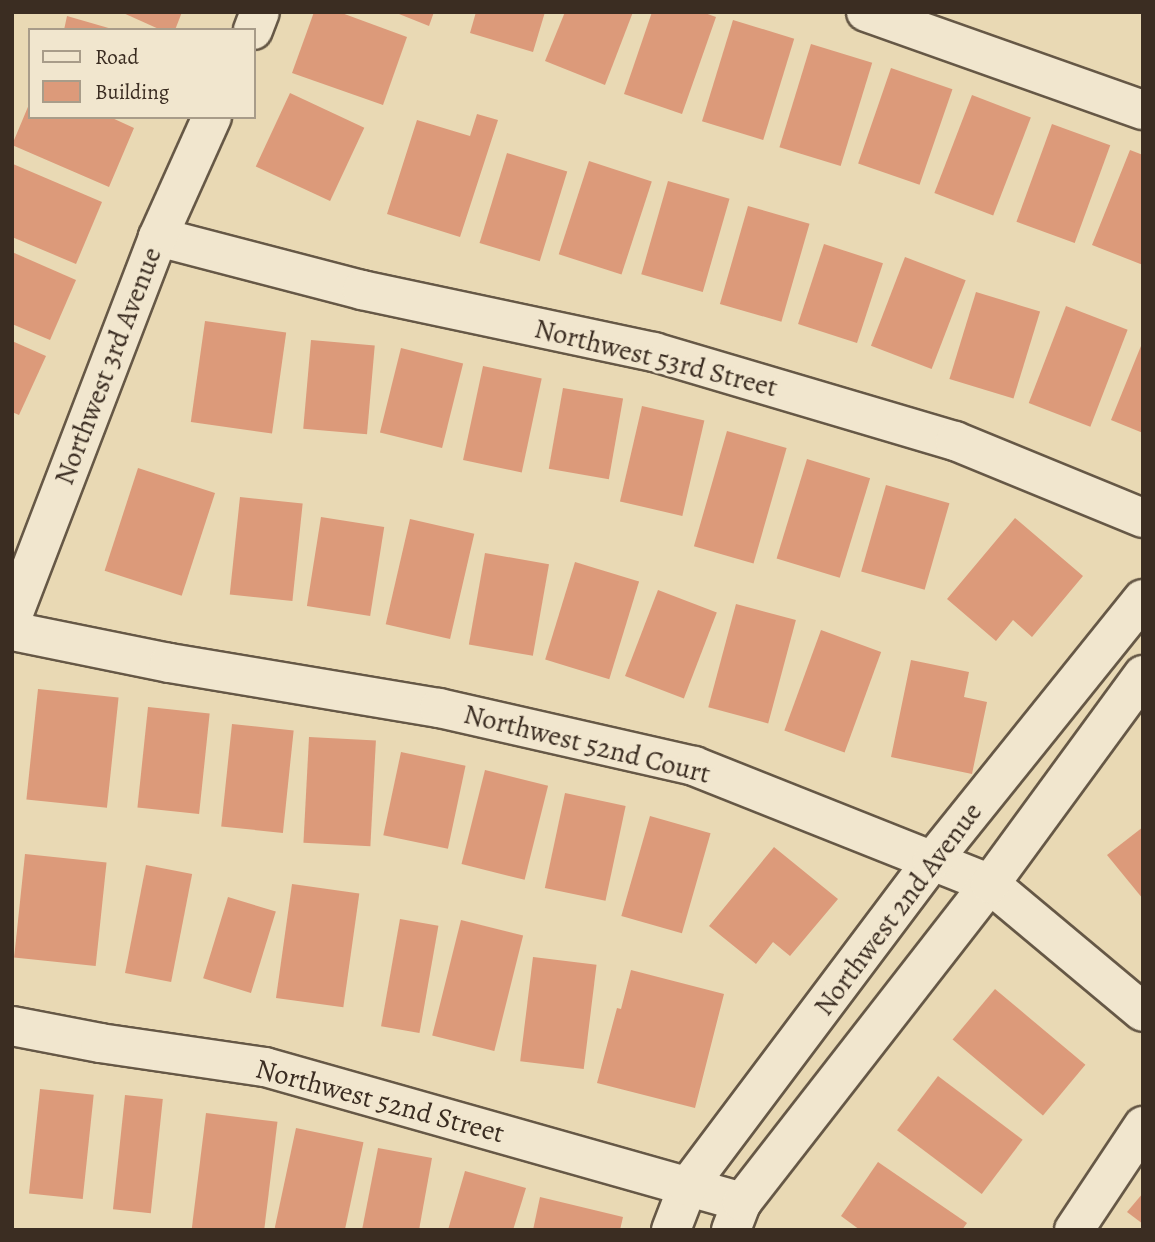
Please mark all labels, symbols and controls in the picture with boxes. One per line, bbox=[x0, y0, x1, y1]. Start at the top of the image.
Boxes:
legend bbox=[28, 28, 256, 119]
text: Road bbox=[95, 43, 139, 71]
text: Building bbox=[95, 78, 169, 106]
street label: Northwest 3rd Avenue bbox=[47, 242, 169, 490]
street label: Northwest 53rd Street bbox=[531, 312, 781, 404]
street label: Northwest 52nd Court bbox=[460, 697, 714, 791]
street label: Northwest 2nd Avenue bbox=[807, 796, 989, 1022]
street label: Northwest 52nd Street bbox=[252, 1052, 508, 1150]

